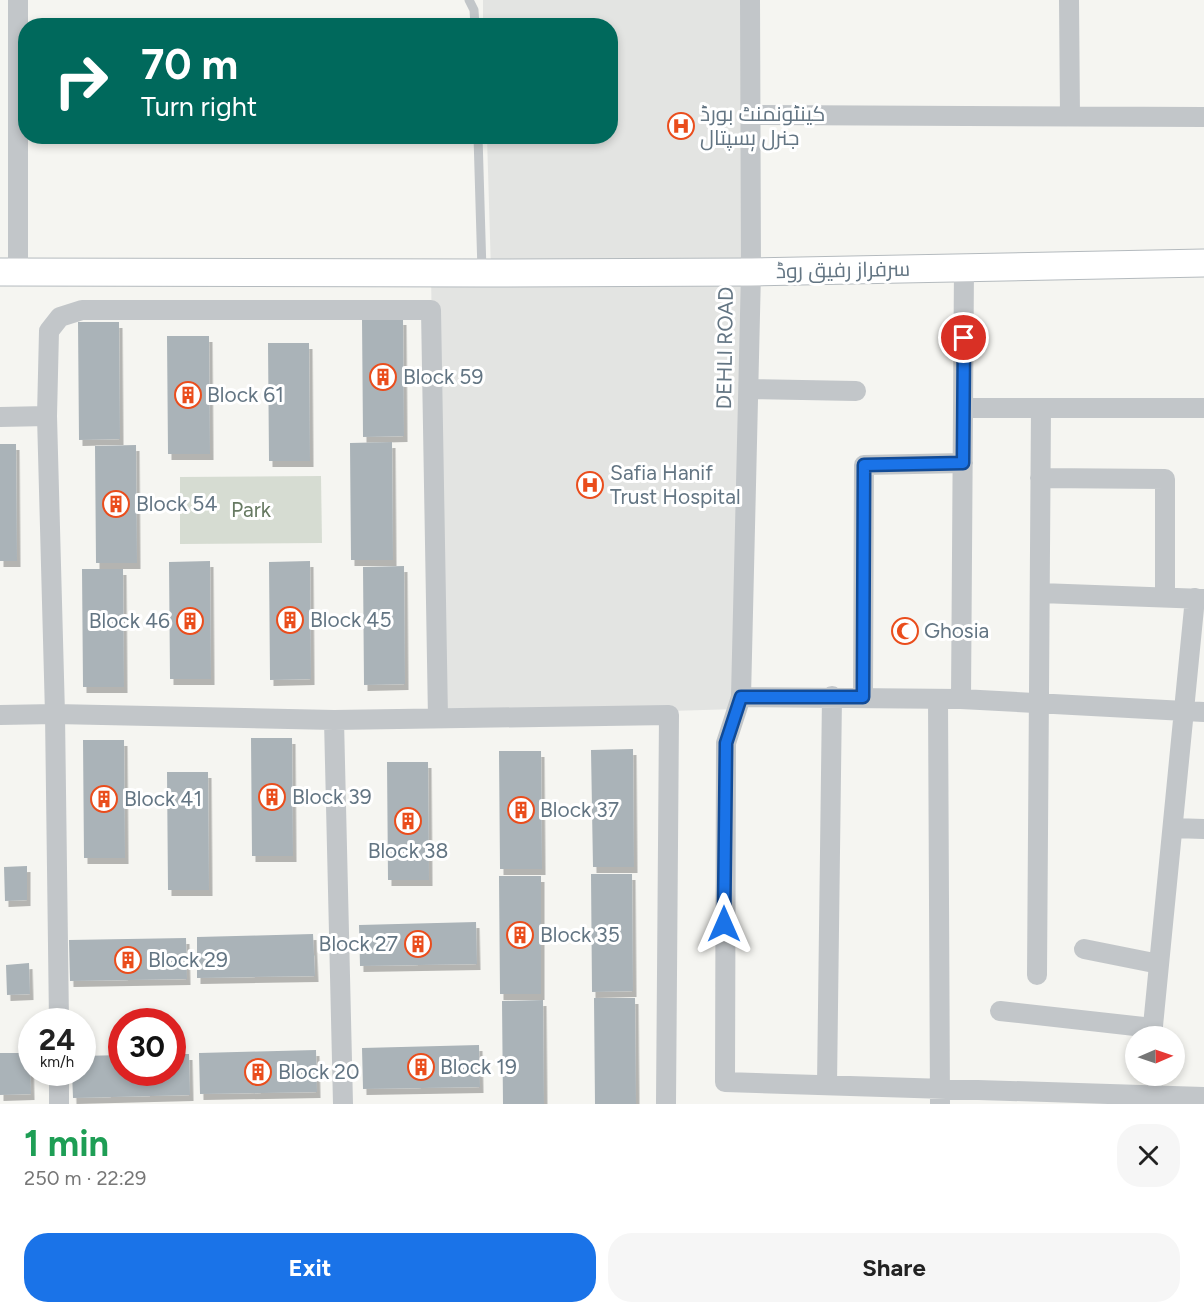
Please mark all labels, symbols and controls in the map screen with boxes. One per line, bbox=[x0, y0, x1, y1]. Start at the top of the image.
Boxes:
text: 70 m bbox=[141, 39, 238, 90]
icon: right bbox=[42, 42, 120, 120]
text: Turn right bbox=[141, 90, 257, 123]
place label: کینٹونمنٹ بورڈ جنرل ہسپتال bbox=[700, 101, 826, 152]
hospital icon: کینٹونمنٹ بورڈ جنرل ہسپتال bbox=[666, 111, 696, 141]
street label: سرفراز رفیق روڈ bbox=[776, 256, 910, 284]
street label: DEHLI ROAD bbox=[711, 287, 738, 409]
pin bbox=[938, 312, 989, 363]
icon: arrive bbox=[947, 321, 980, 354]
building icon: Block 59 bbox=[368, 362, 398, 392]
place label: Block 59 bbox=[403, 364, 483, 389]
building icon: Block 61 bbox=[173, 380, 203, 410]
place label: Block 61 bbox=[207, 382, 284, 407]
place label: Safia Hanif Trust Hospital bbox=[610, 460, 741, 509]
hospital icon: Safia Hanif Trust Hospital bbox=[575, 470, 605, 500]
building icon: Block 54 bbox=[101, 489, 131, 519]
place label: Block 54 bbox=[136, 491, 217, 516]
park label: Park bbox=[231, 497, 272, 522]
building icon: Block 45 bbox=[275, 605, 305, 635]
building icon: Block 46 bbox=[175, 606, 205, 636]
place label: Block 45 bbox=[310, 607, 391, 632]
place label: Block 46 bbox=[89, 608, 170, 633]
mosque icon: Ghosia bbox=[890, 616, 920, 646]
place label: Ghosia bbox=[924, 618, 989, 643]
building icon: Block 39 bbox=[257, 782, 287, 812]
building icon: Block 41 bbox=[89, 784, 119, 814]
place label: Block 39 bbox=[292, 784, 372, 809]
place label: Block 41 bbox=[124, 786, 202, 811]
building icon: Block 37 bbox=[506, 795, 536, 825]
place label: Block 37 bbox=[540, 797, 619, 822]
building icon: Block 38 bbox=[393, 806, 423, 836]
place label: Block 38 bbox=[368, 838, 448, 863]
position arrow bbox=[692, 892, 756, 956]
building icon: Block 35 bbox=[505, 920, 535, 950]
place label: Block 35 bbox=[540, 922, 620, 947]
building icon: Block 27 bbox=[403, 929, 433, 959]
place label: Block 27 bbox=[319, 931, 398, 956]
building icon: Block 29 bbox=[113, 945, 143, 975]
place label: Block 29 bbox=[148, 947, 228, 972]
speed limit sign: 30 bbox=[108, 1008, 186, 1086]
text: 24 bbox=[39, 1021, 75, 1058]
north arrow bbox=[1125, 1026, 1185, 1086]
map controls bbox=[1125, 1026, 1185, 1086]
building icon: Block 19 bbox=[406, 1052, 436, 1082]
text: km/h bbox=[40, 1053, 74, 1071]
place label: Block 19 bbox=[440, 1054, 517, 1079]
building icon: Block 20 bbox=[243, 1057, 273, 1087]
place label: Block 20 bbox=[278, 1059, 360, 1084]
text: 1 min bbox=[24, 1122, 109, 1165]
button: close bbox=[1117, 1124, 1180, 1187]
text: 250 m · 22:29 bbox=[24, 1166, 146, 1190]
button: Exit bbox=[24, 1233, 596, 1302]
button: Share bbox=[608, 1233, 1180, 1302]

